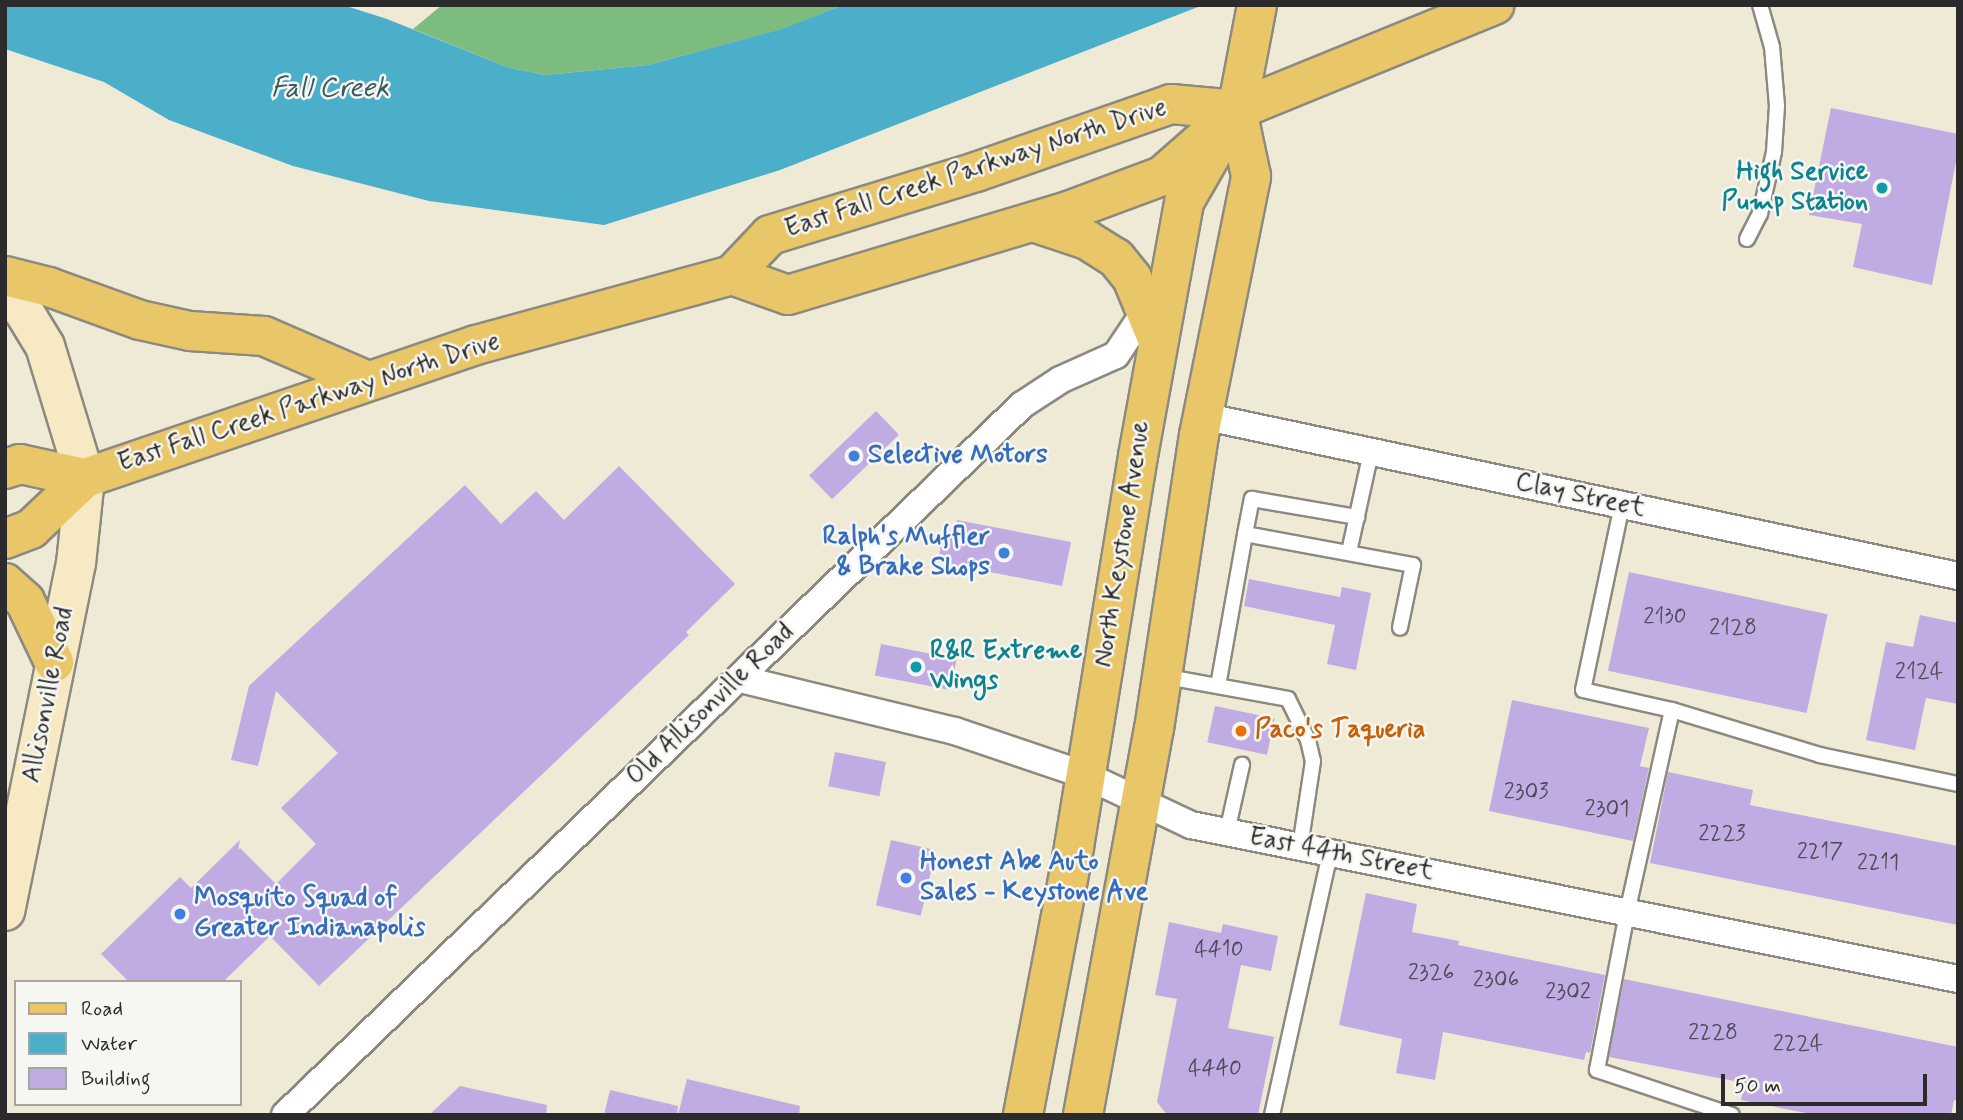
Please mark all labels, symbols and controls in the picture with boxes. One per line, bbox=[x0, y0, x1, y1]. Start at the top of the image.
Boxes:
water label: Fall Creek bbox=[271, 72, 389, 106]
street label: East Fall Creek Parkway North Drive bbox=[782, 93, 1170, 245]
place label: High Service Pump Station bbox=[1721, 157, 1868, 218]
marker: High Service Pump Station bbox=[1874, 180, 1890, 196]
street label: East Fall Creek Parkway North Drive bbox=[115, 327, 503, 479]
street label: North Keystone Avenue bbox=[1088, 416, 1158, 672]
place label: Selective Motors bbox=[868, 440, 1045, 472]
marker: Selective Motors bbox=[846, 448, 862, 464]
street label: Clay Street bbox=[1512, 467, 1648, 525]
place label: Ralph's Muffler & Brake Shops bbox=[823, 522, 990, 584]
marker: Ralph's Muffler & Brake Shops bbox=[996, 545, 1012, 561]
house number: 2130 bbox=[1643, 603, 1687, 631]
street label: Allisonville Road bbox=[17, 605, 81, 785]
house number: 2128 bbox=[1709, 614, 1757, 642]
street label: Old Allisonville Road bbox=[621, 617, 801, 793]
place label: R&R Extreme Wings bbox=[930, 636, 1078, 698]
house number: 2124 bbox=[1895, 658, 1943, 686]
marker: R&R Extreme Wings bbox=[908, 659, 924, 675]
place label: Paco's Taqueria bbox=[1255, 715, 1421, 747]
marker: Paco's Taqueria bbox=[1233, 723, 1249, 739]
house number: 2303 bbox=[1503, 778, 1549, 806]
house number: 2301 bbox=[1584, 795, 1630, 823]
house number: 2223 bbox=[1698, 820, 1746, 848]
street label: East 44th Street bbox=[1246, 822, 1436, 888]
house number: 2217 bbox=[1797, 838, 1843, 866]
place label: Honest Abe Auto Sales - Keystone Ave bbox=[920, 847, 1147, 908]
house number: 2211 bbox=[1857, 849, 1899, 877]
marker: Honest Abe Auto Sales - Keystone Ave bbox=[898, 870, 914, 886]
place label: Mosquito Squad of Greater Indianapolis bbox=[194, 883, 430, 944]
marker: Mosquito Squad of Greater Indianapolis bbox=[172, 906, 188, 922]
house number: 4410 bbox=[1194, 936, 1244, 964]
house number: 2326 bbox=[1408, 959, 1454, 987]
house number: 2306 bbox=[1473, 966, 1519, 994]
house number: 2302 bbox=[1545, 978, 1591, 1006]
legend bbox=[14, 980, 242, 1106]
text: Road bbox=[81, 995, 123, 1023]
house number: 2228 bbox=[1688, 1019, 1738, 1047]
text: Water bbox=[81, 1030, 137, 1058]
house number: 2224 bbox=[1773, 1030, 1823, 1058]
house number: 4440 bbox=[1188, 1055, 1242, 1083]
scale bar bbox=[1725, 1060, 1932, 1104]
text: Building bbox=[81, 1065, 151, 1093]
text: 50 m bbox=[1734, 1072, 1781, 1100]

